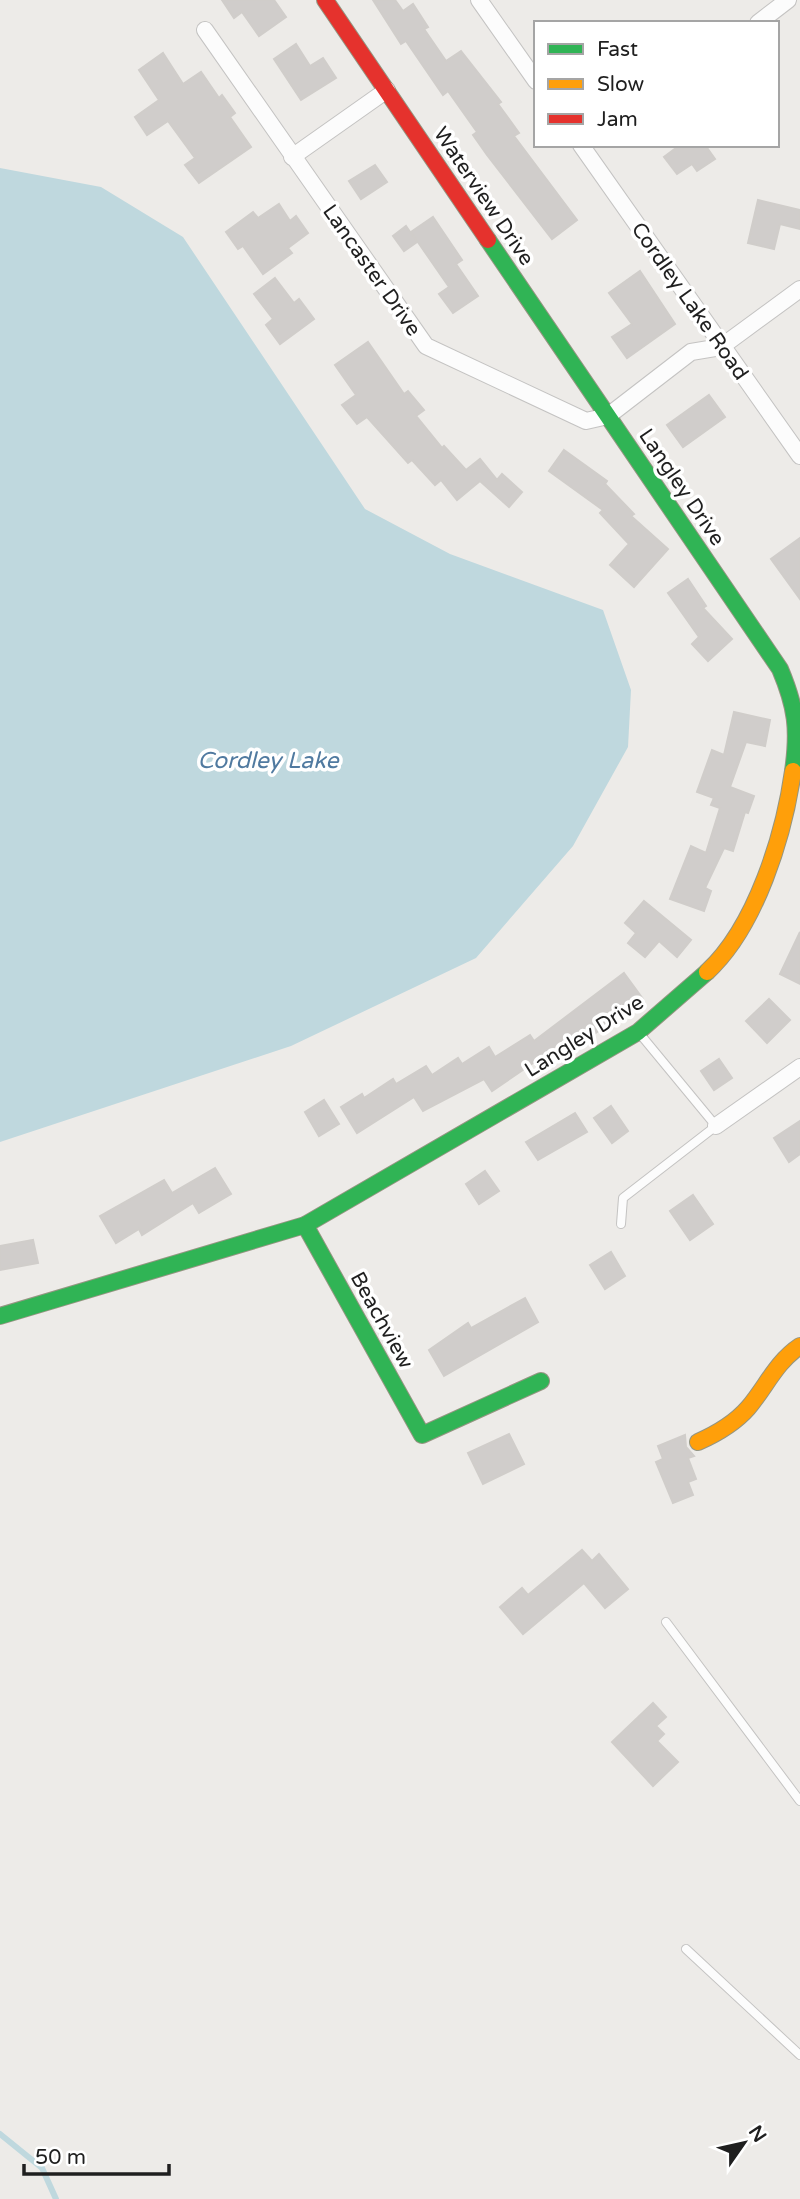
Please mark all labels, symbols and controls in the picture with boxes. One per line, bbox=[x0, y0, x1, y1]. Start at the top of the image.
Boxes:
legend bbox=[534, 21, 779, 147]
text: Fast bbox=[597, 37, 638, 62]
text: Slow bbox=[597, 72, 645, 97]
text: Jam bbox=[597, 107, 638, 132]
street label: Waterview Drive bbox=[428, 122, 539, 270]
street label: Lancaster Drive bbox=[317, 200, 426, 341]
street label: Cordley Lake Road bbox=[626, 218, 753, 385]
street label: Langley Drive bbox=[633, 424, 730, 550]
water label: Cordley Lake bbox=[197, 747, 341, 775]
street label: Langley Drive bbox=[520, 990, 648, 1083]
street label: Beachview bbox=[345, 1268, 419, 1373]
north arrow bbox=[709, 2108, 779, 2178]
text: N bbox=[744, 2122, 771, 2147]
scale bar bbox=[24, 2132, 170, 2176]
text: 50 m bbox=[35, 2145, 86, 2170]

